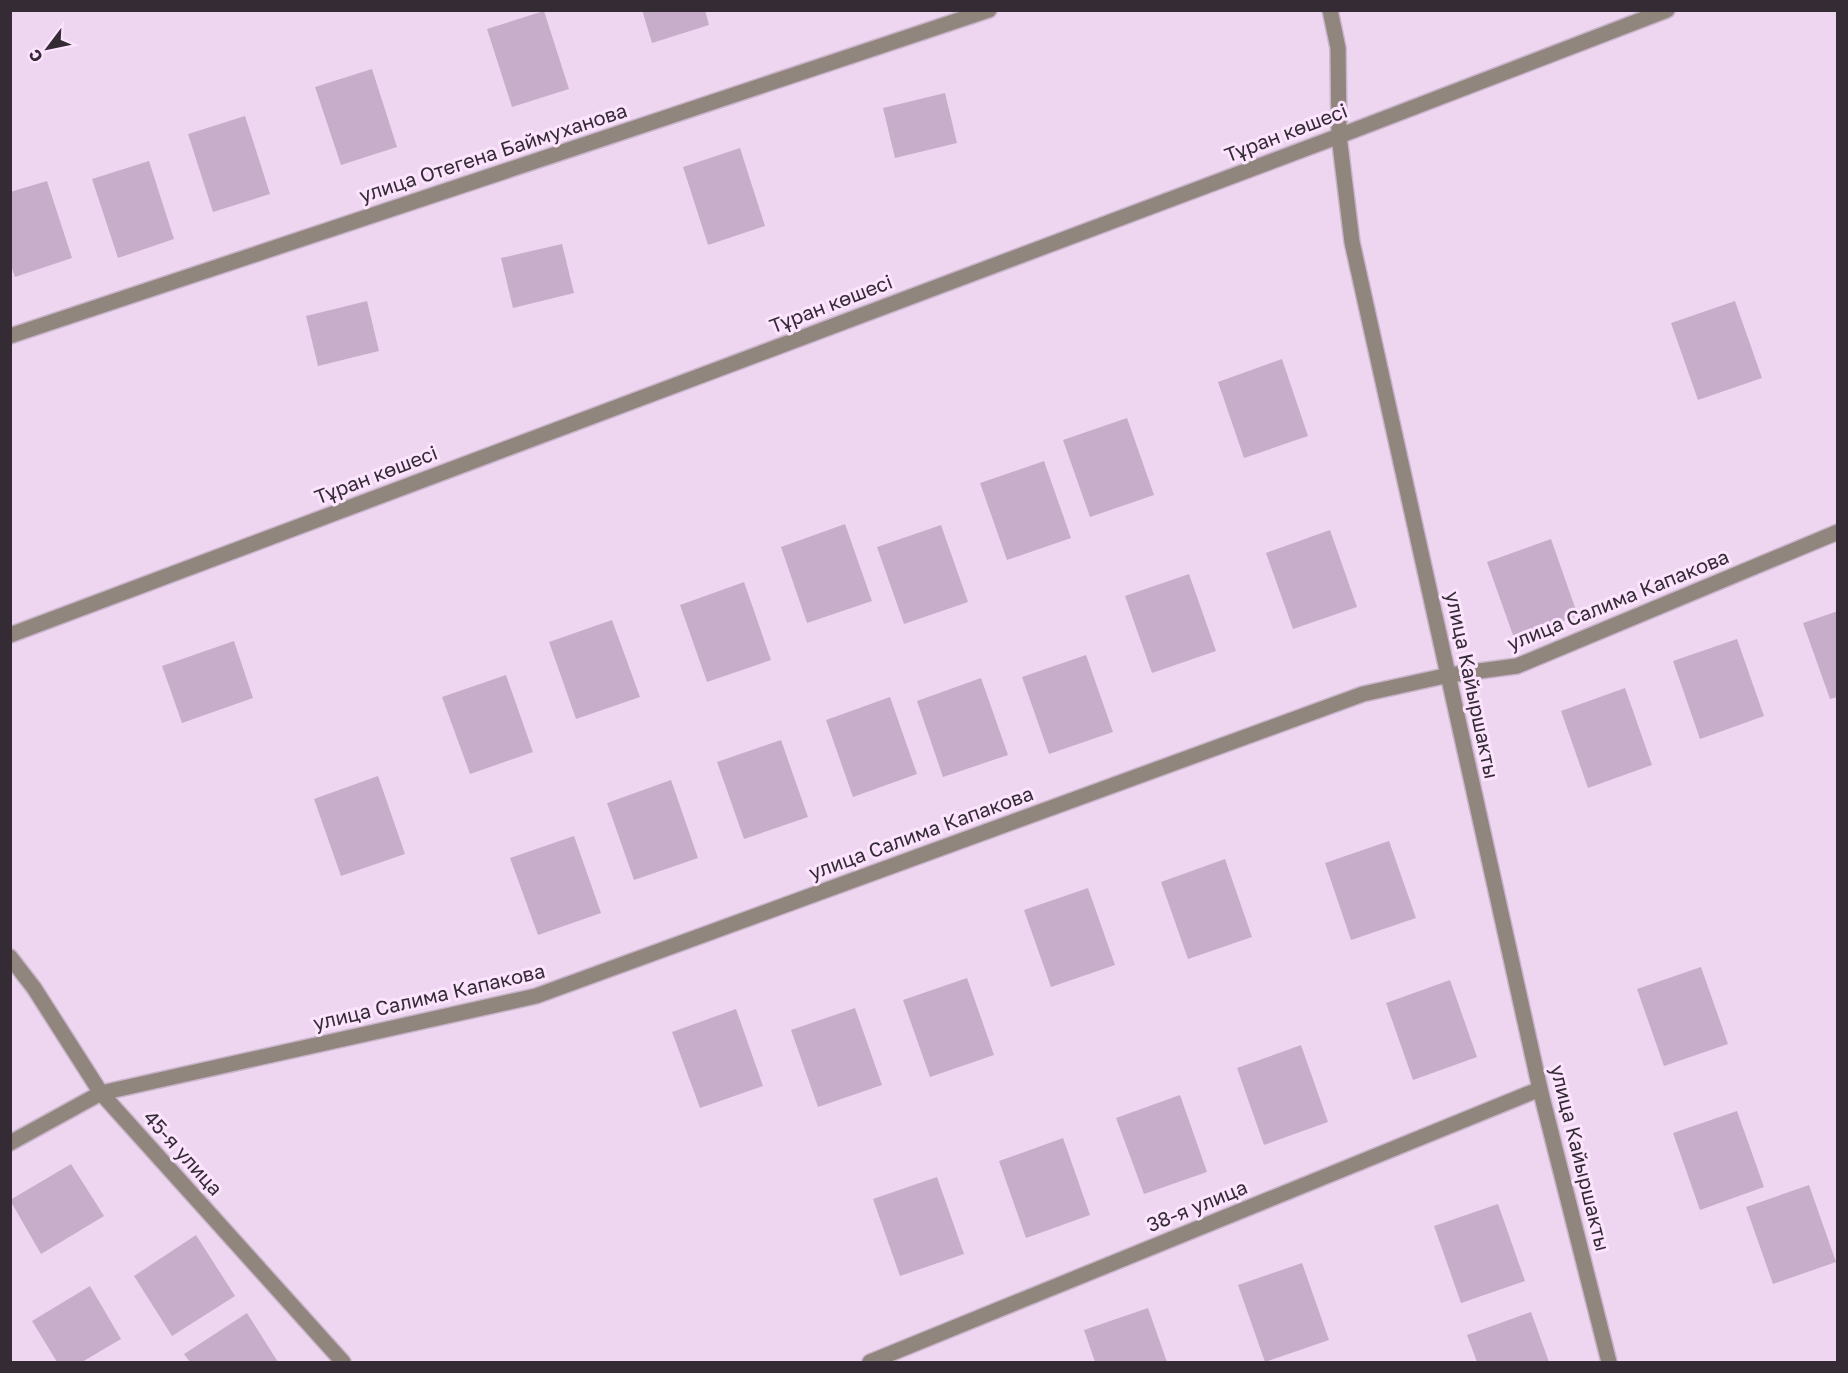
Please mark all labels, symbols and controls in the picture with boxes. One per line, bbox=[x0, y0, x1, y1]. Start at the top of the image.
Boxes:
north arrow bbox=[18, 18, 78, 78]
text: С bbox=[24, 46, 47, 66]
street label: улица Отегена Баймуханова bbox=[356, 97, 630, 207]
street label: Тұран көшесі bbox=[1221, 98, 1351, 167]
street label: Тұран көшесі bbox=[766, 269, 896, 338]
street label: Тұран көшесі bbox=[311, 440, 441, 509]
street label: улица Салима Капакова bbox=[1503, 544, 1732, 655]
street label: улица Кайыршакты bbox=[1441, 589, 1505, 781]
street label: улица Салима Капакова bbox=[805, 780, 1036, 884]
street label: улица Салима Капакова bbox=[311, 958, 547, 1034]
street label: улица Кайыршакты bbox=[1546, 1062, 1616, 1253]
street label: 45-я улица bbox=[139, 1105, 228, 1200]
street label: 38-я улица bbox=[1143, 1174, 1250, 1236]

